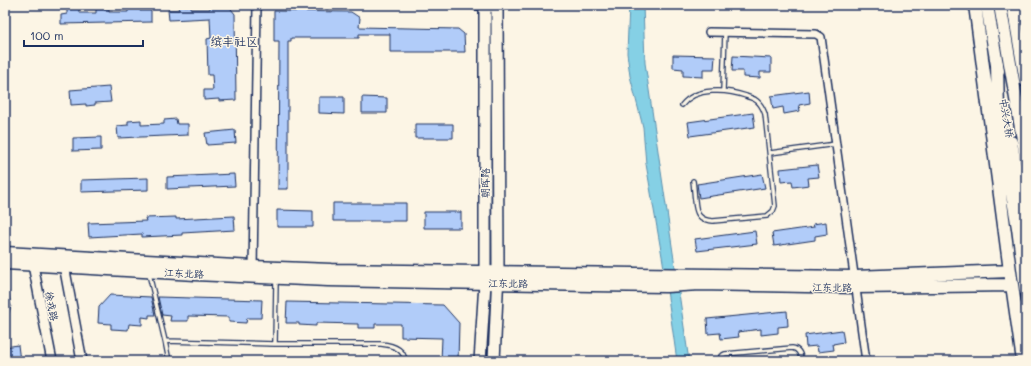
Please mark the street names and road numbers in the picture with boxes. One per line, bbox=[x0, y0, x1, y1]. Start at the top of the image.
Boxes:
street label: 中兴大桥 bbox=[997, 97, 1017, 139]
street label: 朝晖路 bbox=[478, 168, 492, 198]
street label: 江东北路 bbox=[164, 265, 204, 281]
street label: 江东北路 bbox=[488, 276, 528, 290]
street label: 江东北路 bbox=[812, 280, 852, 294]
street label: 徐戎路 bbox=[42, 290, 62, 322]

